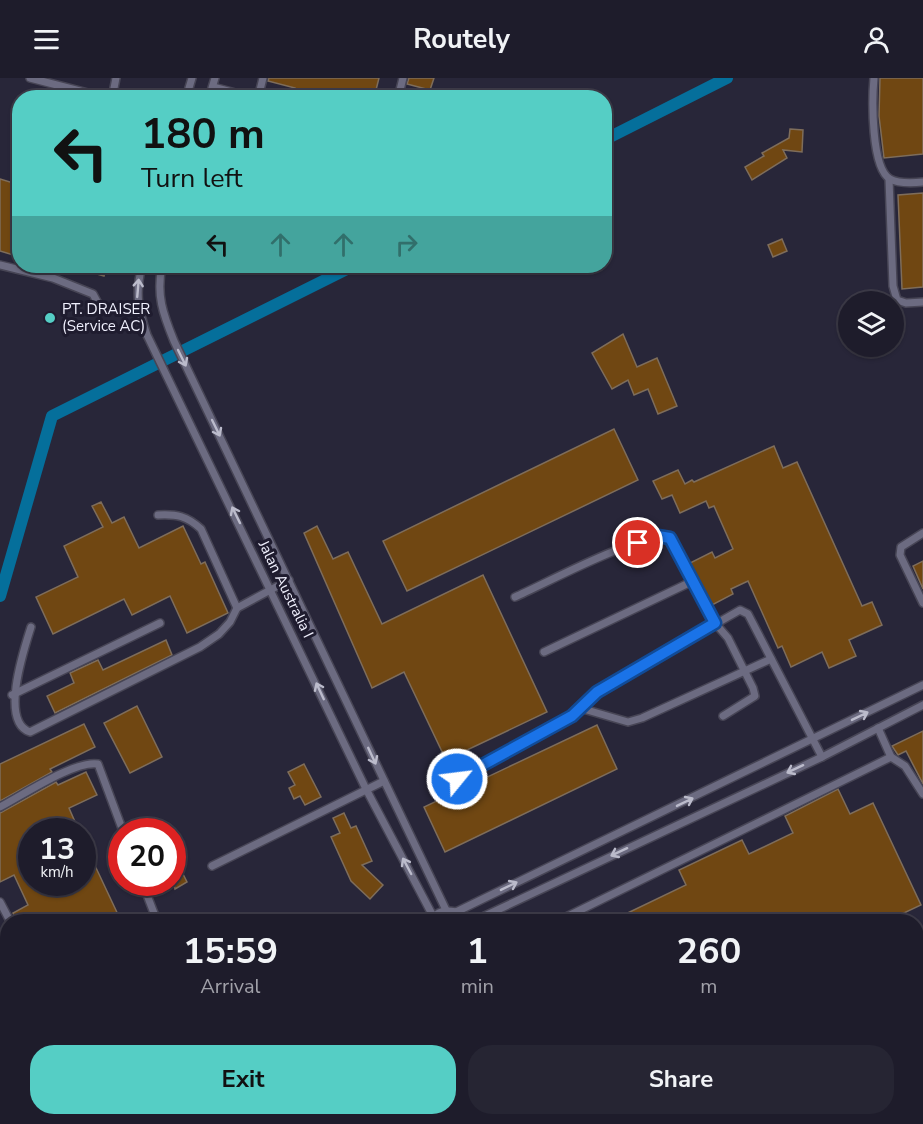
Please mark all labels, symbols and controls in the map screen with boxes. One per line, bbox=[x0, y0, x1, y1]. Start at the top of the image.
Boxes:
text: Routely bbox=[413, 21, 510, 58]
icon: menu bbox=[30, 23, 63, 56]
icon: person bbox=[860, 23, 893, 56]
text: 180 m bbox=[141, 106, 265, 163]
icon: left bbox=[42, 114, 120, 192]
text: Turn left bbox=[141, 160, 242, 197]
icon: left bbox=[201, 228, 234, 261]
icon: ahead bbox=[264, 228, 297, 261]
icon: ahead bbox=[327, 228, 360, 261]
icon: right bbox=[390, 228, 423, 261]
one-way arrow bbox=[133, 279, 144, 298]
map controls bbox=[838, 291, 904, 357]
button: layers bbox=[838, 291, 904, 357]
place label: PT. DRAISER (Service AC) bbox=[62, 299, 150, 336]
marker: PT. DRAISER (Service AC) bbox=[43, 311, 57, 325]
one-way arrow bbox=[177, 349, 188, 367]
one-way arrow bbox=[210, 418, 222, 436]
one-way arrow bbox=[229, 507, 241, 525]
pin bbox=[612, 517, 663, 568]
icon: arrive bbox=[621, 526, 654, 559]
street label: Jalan Australia I bbox=[253, 536, 318, 641]
one-way arrow bbox=[313, 683, 325, 701]
one-way arrow bbox=[851, 710, 869, 722]
one-way arrow bbox=[366, 746, 378, 764]
position arrow bbox=[425, 747, 489, 811]
one-way arrow bbox=[787, 763, 805, 775]
one-way arrow bbox=[675, 795, 693, 807]
speed limit sign: 20 bbox=[108, 818, 186, 896]
text: 13 bbox=[39, 829, 75, 870]
one-way arrow bbox=[611, 847, 629, 859]
one-way arrow bbox=[400, 857, 412, 875]
text: km/h bbox=[40, 862, 74, 882]
one-way arrow bbox=[500, 880, 518, 892]
text: 15:59 bbox=[183, 927, 278, 976]
text: 1 bbox=[466, 927, 488, 976]
text: 260 bbox=[676, 927, 741, 976]
text: Arrival bbox=[200, 973, 260, 1000]
text: min bbox=[461, 973, 494, 1000]
text: m bbox=[700, 973, 717, 1000]
button: Exit bbox=[30, 1045, 456, 1114]
button: Share bbox=[468, 1045, 894, 1114]

